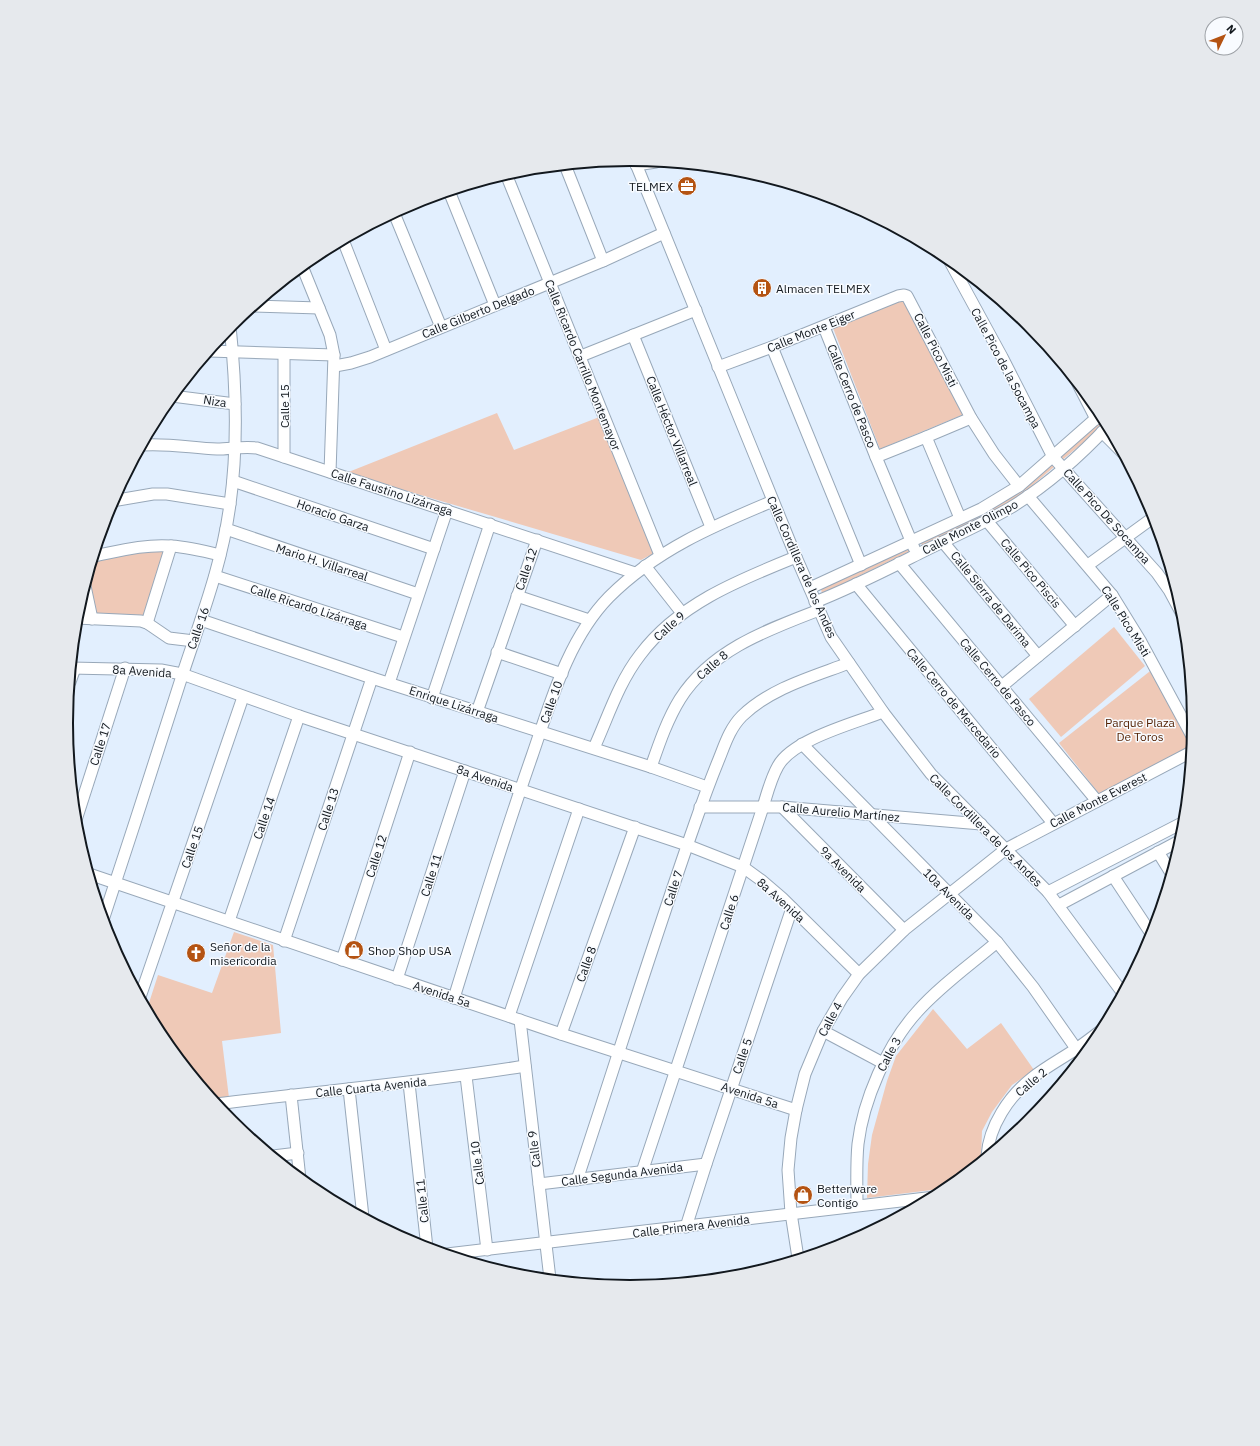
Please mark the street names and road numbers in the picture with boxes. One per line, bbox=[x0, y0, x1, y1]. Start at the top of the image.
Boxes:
street label: Calle Ricardo Carrillo Montemayor bbox=[542, 277, 625, 453]
street label: Calle Gilberto Delgado bbox=[419, 282, 537, 342]
street label: Calle Pico de la Socampa bbox=[968, 305, 1044, 431]
street label: Calle Monte Eiger bbox=[765, 306, 858, 356]
street label: Calle Pico Misti bbox=[911, 310, 961, 390]
street label: Calle Cerro de Pasco bbox=[824, 342, 880, 450]
street label: Calle Héctor Villarreal bbox=[643, 374, 701, 488]
street label: Calle 15 bbox=[277, 384, 292, 428]
street label: Niza bbox=[202, 392, 228, 410]
street label: Calle Faustino Lizárraga bbox=[329, 465, 455, 519]
street label: Calle Pico De Socampa bbox=[1060, 465, 1154, 567]
street label: Calle Cordillera de los Andes bbox=[764, 494, 840, 640]
street label: Horacio Garza bbox=[295, 496, 372, 535]
street label: Calle Monte Olimpo bbox=[920, 496, 1021, 558]
street label: Calle Pico Piscis bbox=[997, 535, 1065, 611]
street label: Mario H. Villarreal bbox=[274, 540, 370, 584]
street label: Calle 12 bbox=[512, 546, 540, 592]
street label: Calle Sierra de Darima bbox=[948, 548, 1035, 651]
street label: Calle Ricardo Lizárraga bbox=[248, 581, 370, 633]
street label: Calle Pico Misti bbox=[1098, 583, 1154, 659]
street label: Calle 16 bbox=[184, 605, 212, 651]
street label: Calle 9 bbox=[650, 608, 688, 644]
street label: Calle Cerro de Pasco bbox=[957, 635, 1039, 729]
street label: Calle Cerro de Mercedario bbox=[904, 645, 1005, 761]
street label: Calle 8 bbox=[693, 647, 731, 683]
street label: 8a Avenida bbox=[112, 661, 173, 681]
street label: Calle 10 bbox=[536, 679, 566, 725]
street label: Enrique Lizárraga bbox=[407, 682, 501, 726]
street label: Calle 17 bbox=[86, 721, 114, 767]
street label: 8a Avenida bbox=[454, 761, 516, 795]
street label: Calle Monte Everest bbox=[1047, 769, 1149, 831]
street label: Calle Cordillera de los Andes bbox=[926, 770, 1046, 890]
street label: Calle 13 bbox=[314, 786, 342, 832]
street label: Calle 14 bbox=[250, 795, 278, 841]
street label: Calle Aurelio Martínez bbox=[782, 799, 901, 825]
street label: Calle 15 bbox=[178, 824, 206, 870]
street label: Calle 12 bbox=[362, 833, 390, 879]
street label: 9a Avenida bbox=[817, 843, 870, 896]
street label: Calle 11 bbox=[417, 852, 445, 898]
street label: 10a Avenida bbox=[920, 865, 978, 923]
street label: Calle 7 bbox=[660, 868, 686, 908]
street label: 8a Avenida bbox=[754, 875, 809, 926]
street label: Calle 6 bbox=[716, 892, 742, 932]
street label: Calle 8 bbox=[573, 944, 599, 984]
street label: Avenida 5a bbox=[411, 978, 473, 1011]
street label: Calle 4 bbox=[815, 999, 845, 1039]
street label: Calle 3 bbox=[874, 1034, 904, 1074]
street label: Calle 5 bbox=[729, 1036, 755, 1076]
street label: Calle 2 bbox=[1012, 1064, 1050, 1100]
street label: Calle Cuarta Avenida bbox=[315, 1074, 428, 1100]
street label: Avenida 5a bbox=[719, 1079, 781, 1112]
street label: Calle 9 bbox=[524, 1130, 544, 1168]
street label: Calle 10 bbox=[467, 1140, 487, 1186]
street label: Calle Segunda Avenida bbox=[560, 1159, 684, 1189]
street label: Calle 11 bbox=[412, 1178, 432, 1224]
street label: Calle Primera Avenida bbox=[632, 1211, 751, 1241]

